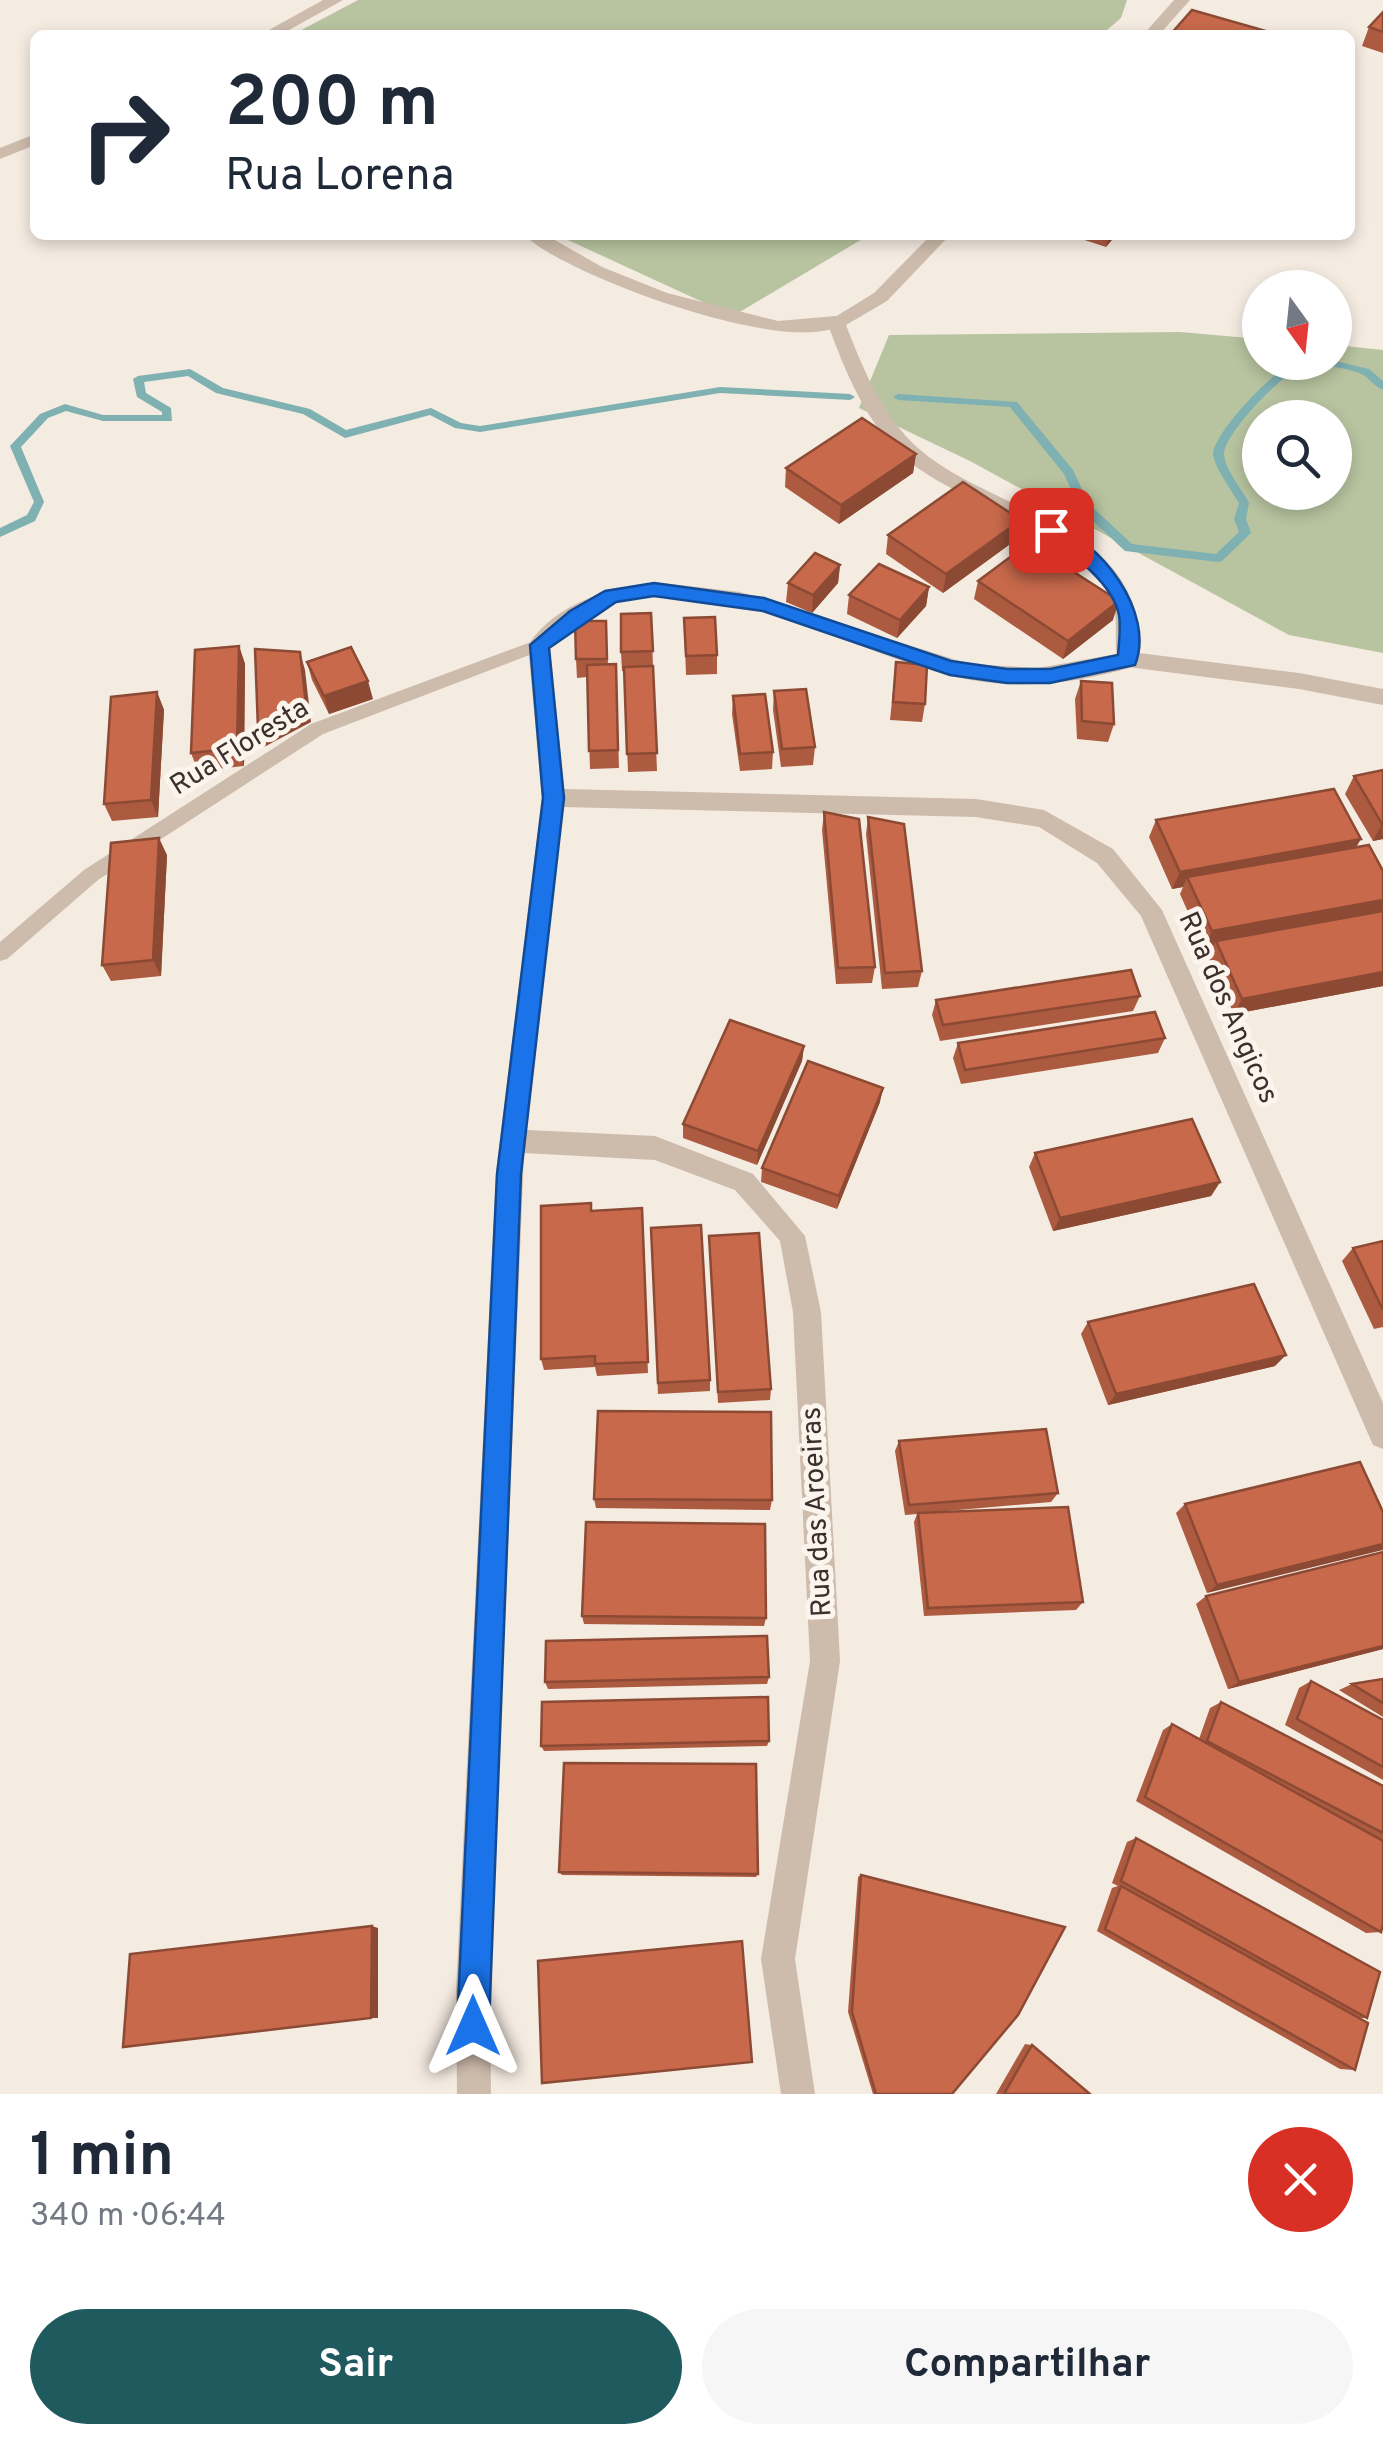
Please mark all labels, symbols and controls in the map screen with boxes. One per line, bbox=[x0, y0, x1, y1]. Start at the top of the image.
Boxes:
text: 200 m bbox=[225, 62, 439, 151]
icon: right bbox=[60, 70, 190, 200]
text: Rua Lorena bbox=[225, 149, 454, 206]
north arrow bbox=[1242, 270, 1352, 380]
map controls bbox=[1242, 270, 1352, 510]
button: search bbox=[1242, 400, 1352, 510]
pin bbox=[1009, 488, 1094, 573]
icon: arrive bbox=[1024, 503, 1079, 558]
street label: Rua Floresta bbox=[164, 691, 316, 805]
street label: Rua dos Angicos bbox=[1169, 907, 1285, 1109]
street label: Rua das Aroeiras bbox=[795, 1406, 841, 1618]
position arrow bbox=[421, 1974, 525, 2078]
text: 1 min bbox=[30, 2121, 174, 2197]
button: close bbox=[1248, 2127, 1353, 2232]
text: 340 m · 06:44 bbox=[30, 2197, 226, 2237]
button: Sair bbox=[30, 2309, 682, 2424]
button: Compartilhar bbox=[702, 2309, 1353, 2424]

